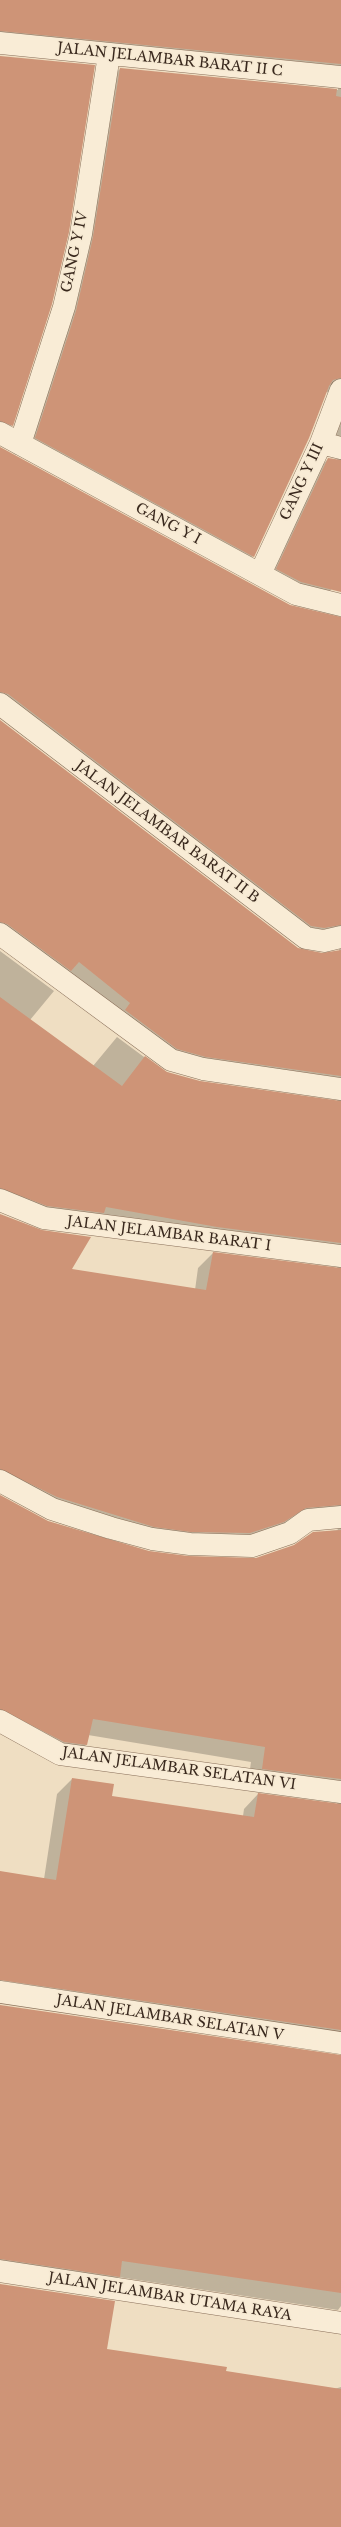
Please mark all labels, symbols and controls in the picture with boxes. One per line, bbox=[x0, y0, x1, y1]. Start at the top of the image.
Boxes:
street label: JALAN JELAMBAR BARAT II C bbox=[57, 40, 283, 80]
street label: GANG Y IV bbox=[58, 210, 92, 294]
street label: GANG Y III bbox=[277, 441, 327, 523]
street label: GANG Y I bbox=[132, 500, 204, 548]
street label: JALAN JELAMBAR BARAT II B bbox=[72, 757, 262, 907]
street label: JALAN JELAMBAR BARAT I bbox=[66, 1213, 272, 1255]
street label: JALAN JELAMBAR SELATAN VI bbox=[61, 1744, 297, 1794]
street label: JALAN JELAMBAR SELATAN V bbox=[55, 1992, 285, 2044]
street label: JALAN JELAMBAR UTAMA RAYA bbox=[47, 2269, 293, 2325]

